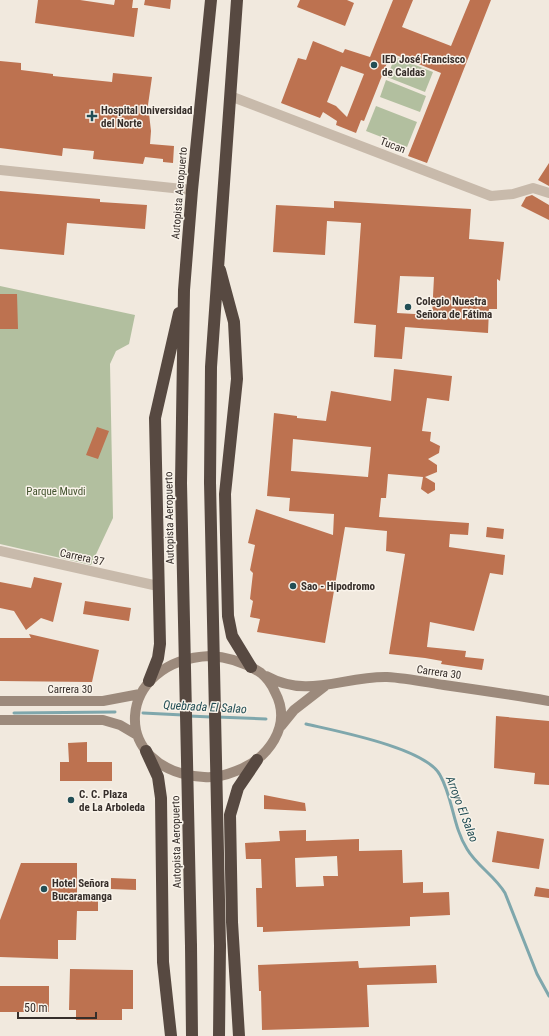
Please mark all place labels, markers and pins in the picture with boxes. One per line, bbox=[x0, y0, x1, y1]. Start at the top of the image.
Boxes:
place label: IED José Francisco de Caldas bbox=[382, 53, 466, 79]
marker: IED José Francisco de Caldas bbox=[369, 60, 379, 70]
place label: Hospital Universidad del Norte bbox=[101, 104, 192, 130]
marker: Hospital Universidad del Norte bbox=[86, 110, 98, 122]
place label: Colegio Nuestra Señora de Fátima bbox=[416, 295, 492, 321]
marker: Colegio Nuestra Señora de Fátima bbox=[403, 302, 413, 312]
place label: Sao - Hipodromo bbox=[301, 580, 376, 593]
marker: Sao - Hipodromo bbox=[288, 581, 298, 591]
place label: C. C. Plaza de La Arboleda bbox=[79, 788, 145, 814]
marker: C. C. Plaza de La Arboleda bbox=[66, 795, 76, 805]
place label: Hotel Señora Bucaramanga bbox=[52, 877, 112, 903]
marker: Hotel Señora Bucaramanga bbox=[39, 884, 49, 894]

